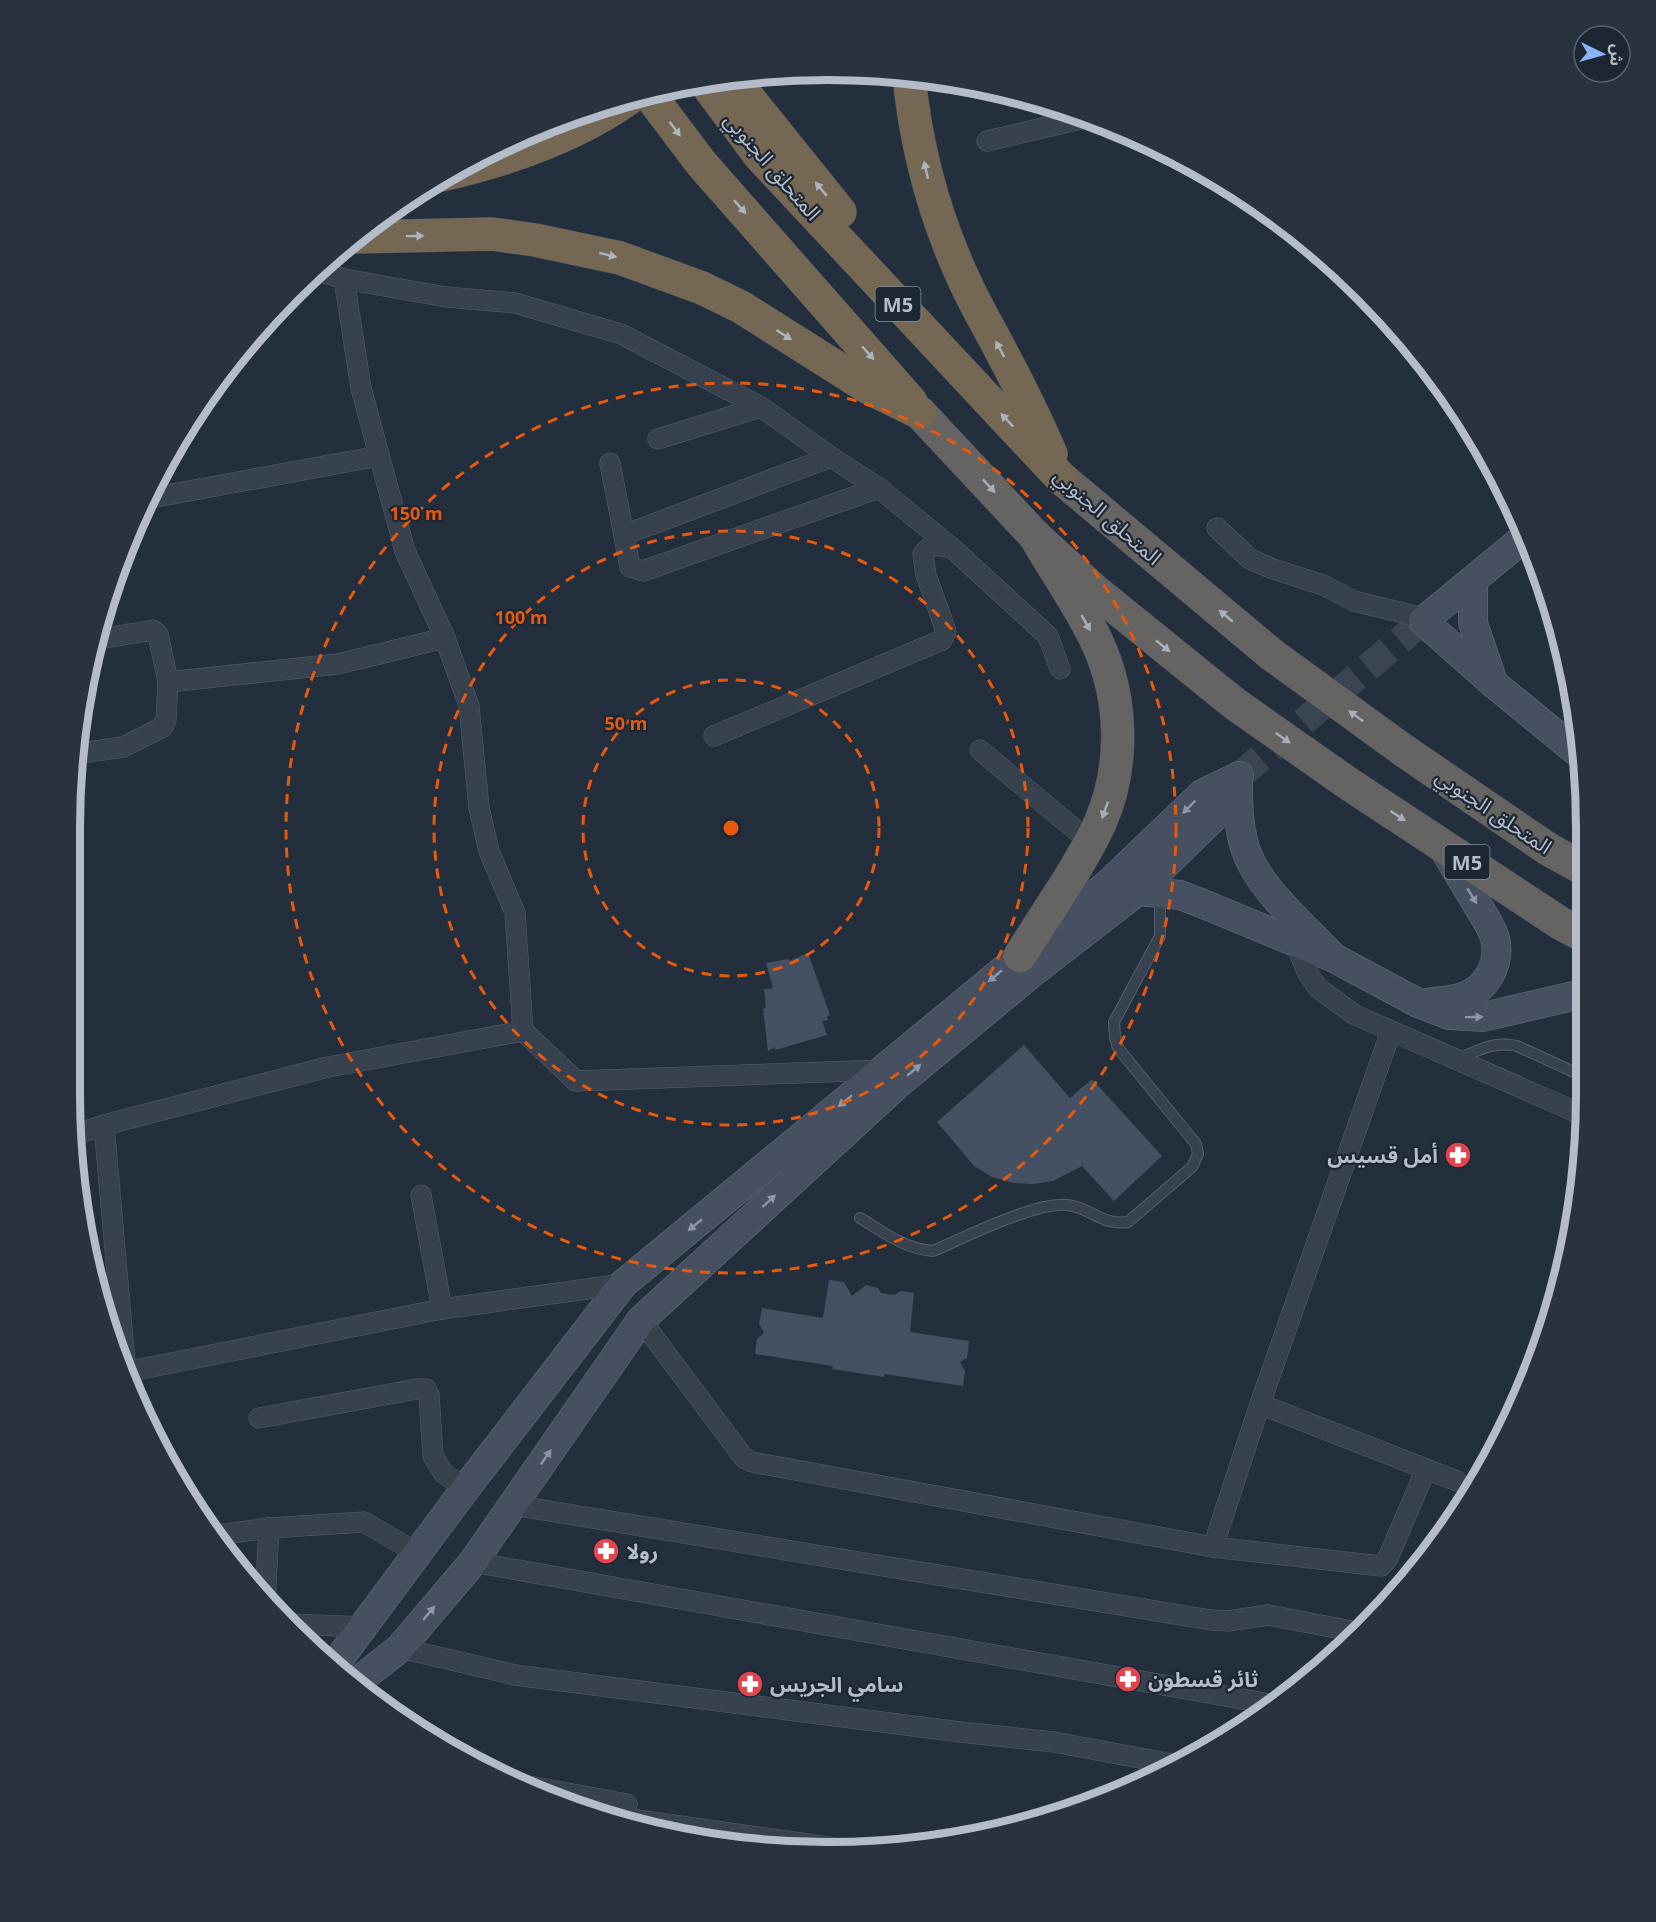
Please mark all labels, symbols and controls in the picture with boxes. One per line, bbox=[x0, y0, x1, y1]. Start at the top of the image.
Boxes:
north arrow bbox=[1572, 24, 1632, 84]
text: ش bbox=[1605, 43, 1629, 67]
street label: المتحلق الجنوبي bbox=[716, 106, 828, 228]
one-way arrow bbox=[668, 121, 680, 136]
one-way arrow bbox=[920, 160, 930, 179]
one-way arrow bbox=[815, 182, 828, 197]
one-way arrow bbox=[733, 199, 746, 214]
one-way arrow bbox=[405, 231, 424, 241]
one-way arrow bbox=[598, 250, 617, 260]
road number: M5 bbox=[876, 287, 920, 321]
one-way arrow bbox=[776, 330, 792, 341]
one-way arrow bbox=[995, 340, 1005, 357]
one-way arrow bbox=[861, 346, 875, 361]
one-way arrow bbox=[1000, 413, 1014, 427]
street label: المتحلق الجنوبي bbox=[1046, 461, 1168, 573]
one-way arrow bbox=[981, 479, 995, 493]
text: 150 m bbox=[389, 501, 443, 525]
text: 100 m bbox=[494, 605, 548, 629]
one-way arrow bbox=[1218, 610, 1234, 623]
one-way arrow bbox=[1081, 615, 1091, 632]
one-way arrow bbox=[1155, 639, 1170, 652]
one-way arrow bbox=[1349, 710, 1365, 722]
text: 50 m bbox=[605, 711, 647, 735]
one-way arrow bbox=[1274, 732, 1290, 744]
street label: المتحلق الجنوبي bbox=[1429, 762, 1558, 863]
one-way arrow bbox=[1183, 799, 1197, 813]
one-way arrow bbox=[1099, 801, 1109, 819]
one-way arrow bbox=[1389, 811, 1406, 822]
centre of rings bbox=[721, 818, 741, 838]
road number: M5 bbox=[1444, 845, 1490, 879]
one-way arrow bbox=[1467, 888, 1478, 904]
one-way arrow bbox=[987, 970, 1003, 983]
one-way arrow bbox=[1465, 1012, 1484, 1021]
one-way arrow bbox=[906, 1064, 921, 1077]
one-way arrow bbox=[837, 1094, 853, 1107]
pharmacy icon: أمل قسيس bbox=[1443, 1140, 1473, 1170]
place label: أمل قسيس bbox=[1327, 1141, 1438, 1169]
one-way arrow bbox=[762, 1194, 776, 1208]
one-way arrow bbox=[687, 1218, 702, 1230]
one-way arrow bbox=[540, 1449, 552, 1465]
pharmacy icon: رولا bbox=[591, 1536, 621, 1566]
place label: رولا bbox=[626, 1537, 658, 1565]
one-way arrow bbox=[423, 1605, 436, 1621]
pharmacy icon: ثائر قسطون bbox=[1113, 1664, 1143, 1694]
place label: ثائر قسطون bbox=[1148, 1665, 1259, 1693]
pharmacy icon: سامي الجريس bbox=[735, 1669, 765, 1699]
place label: سامي الجريس bbox=[770, 1670, 903, 1702]

